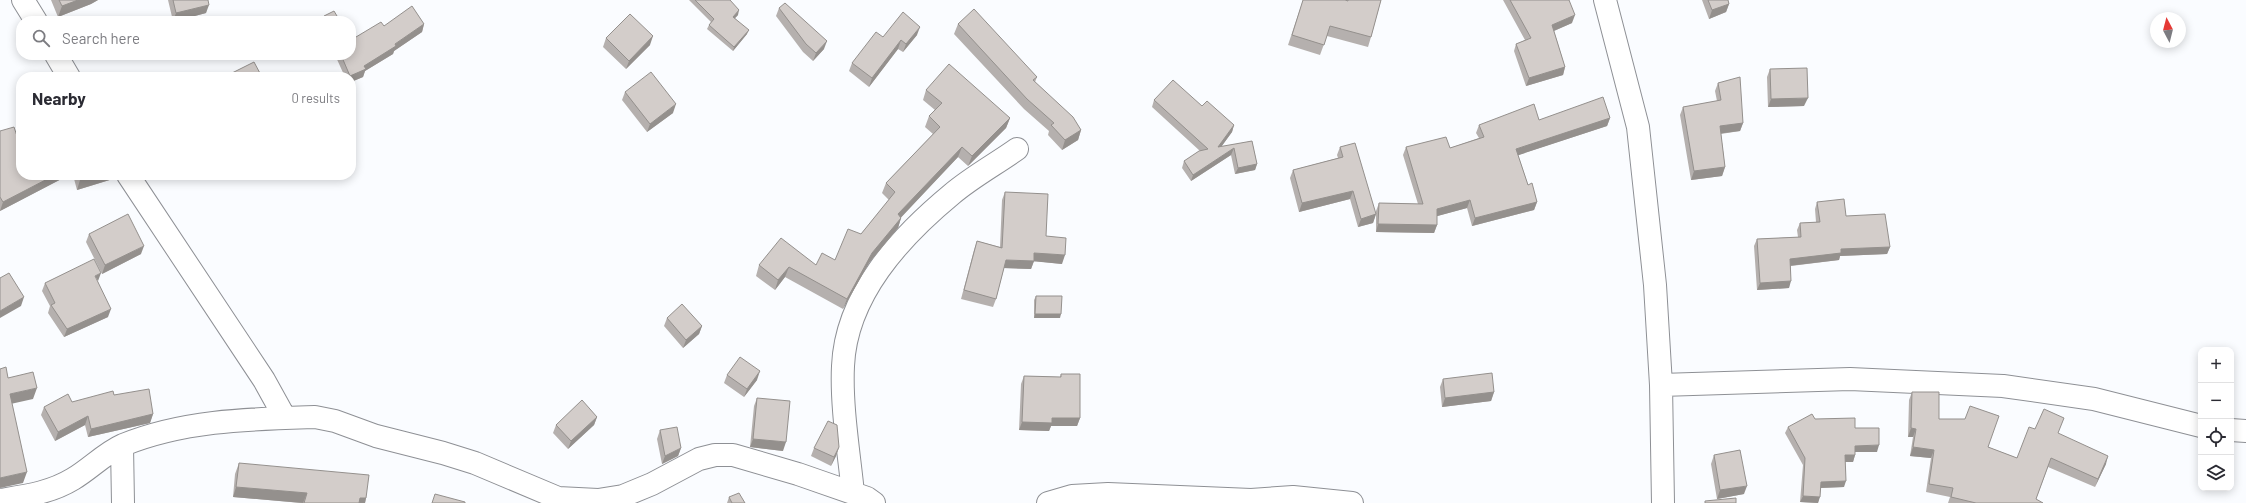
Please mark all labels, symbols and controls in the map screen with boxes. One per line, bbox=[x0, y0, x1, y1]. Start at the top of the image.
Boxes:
north arrow bbox=[2150, 12, 2186, 48]
search box bbox=[16, 16, 356, 60]
icon: search bbox=[30, 27, 52, 49]
text: Search here bbox=[62, 29, 140, 47]
text: Nearby bbox=[32, 88, 86, 108]
text: 0 results bbox=[291, 90, 340, 106]
map controls bbox=[2198, 347, 2234, 491]
button: + bbox=[2198, 347, 2234, 383]
button: − bbox=[2198, 383, 2234, 419]
button: locate bbox=[2198, 419, 2234, 455]
button: layers bbox=[2198, 455, 2234, 491]

